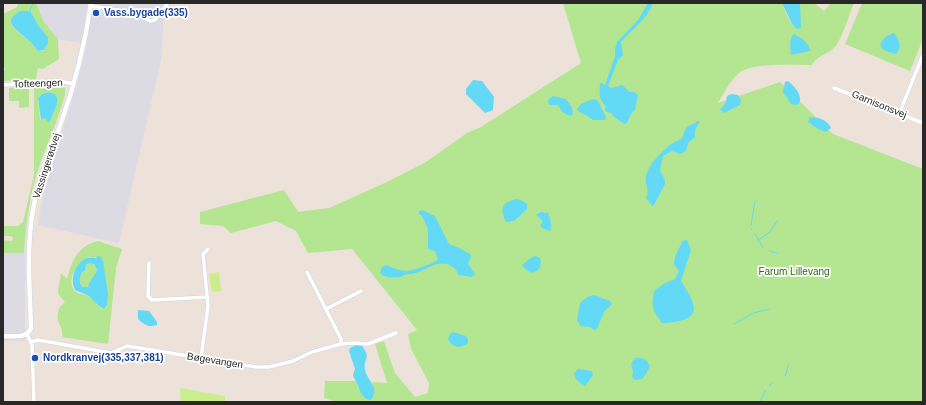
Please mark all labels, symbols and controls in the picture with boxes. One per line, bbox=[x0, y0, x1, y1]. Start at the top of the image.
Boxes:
place label: Vass.bygade(335) bbox=[104, 7, 188, 19]
marker: Vass.bygade(335) bbox=[91, 8, 101, 18]
street label: Tofteengen bbox=[13, 77, 63, 91]
street label: Garnisonsvej bbox=[850, 89, 908, 121]
street label: Vassingerødvej bbox=[31, 132, 63, 200]
park label: Farum Lillevang bbox=[758, 266, 830, 278]
street label: Bøgevangen bbox=[186, 351, 244, 371]
place label: Nordkranvej(335,337,381) bbox=[43, 352, 164, 364]
marker: Nordkranvej(335,337,381) bbox=[30, 353, 40, 363]

